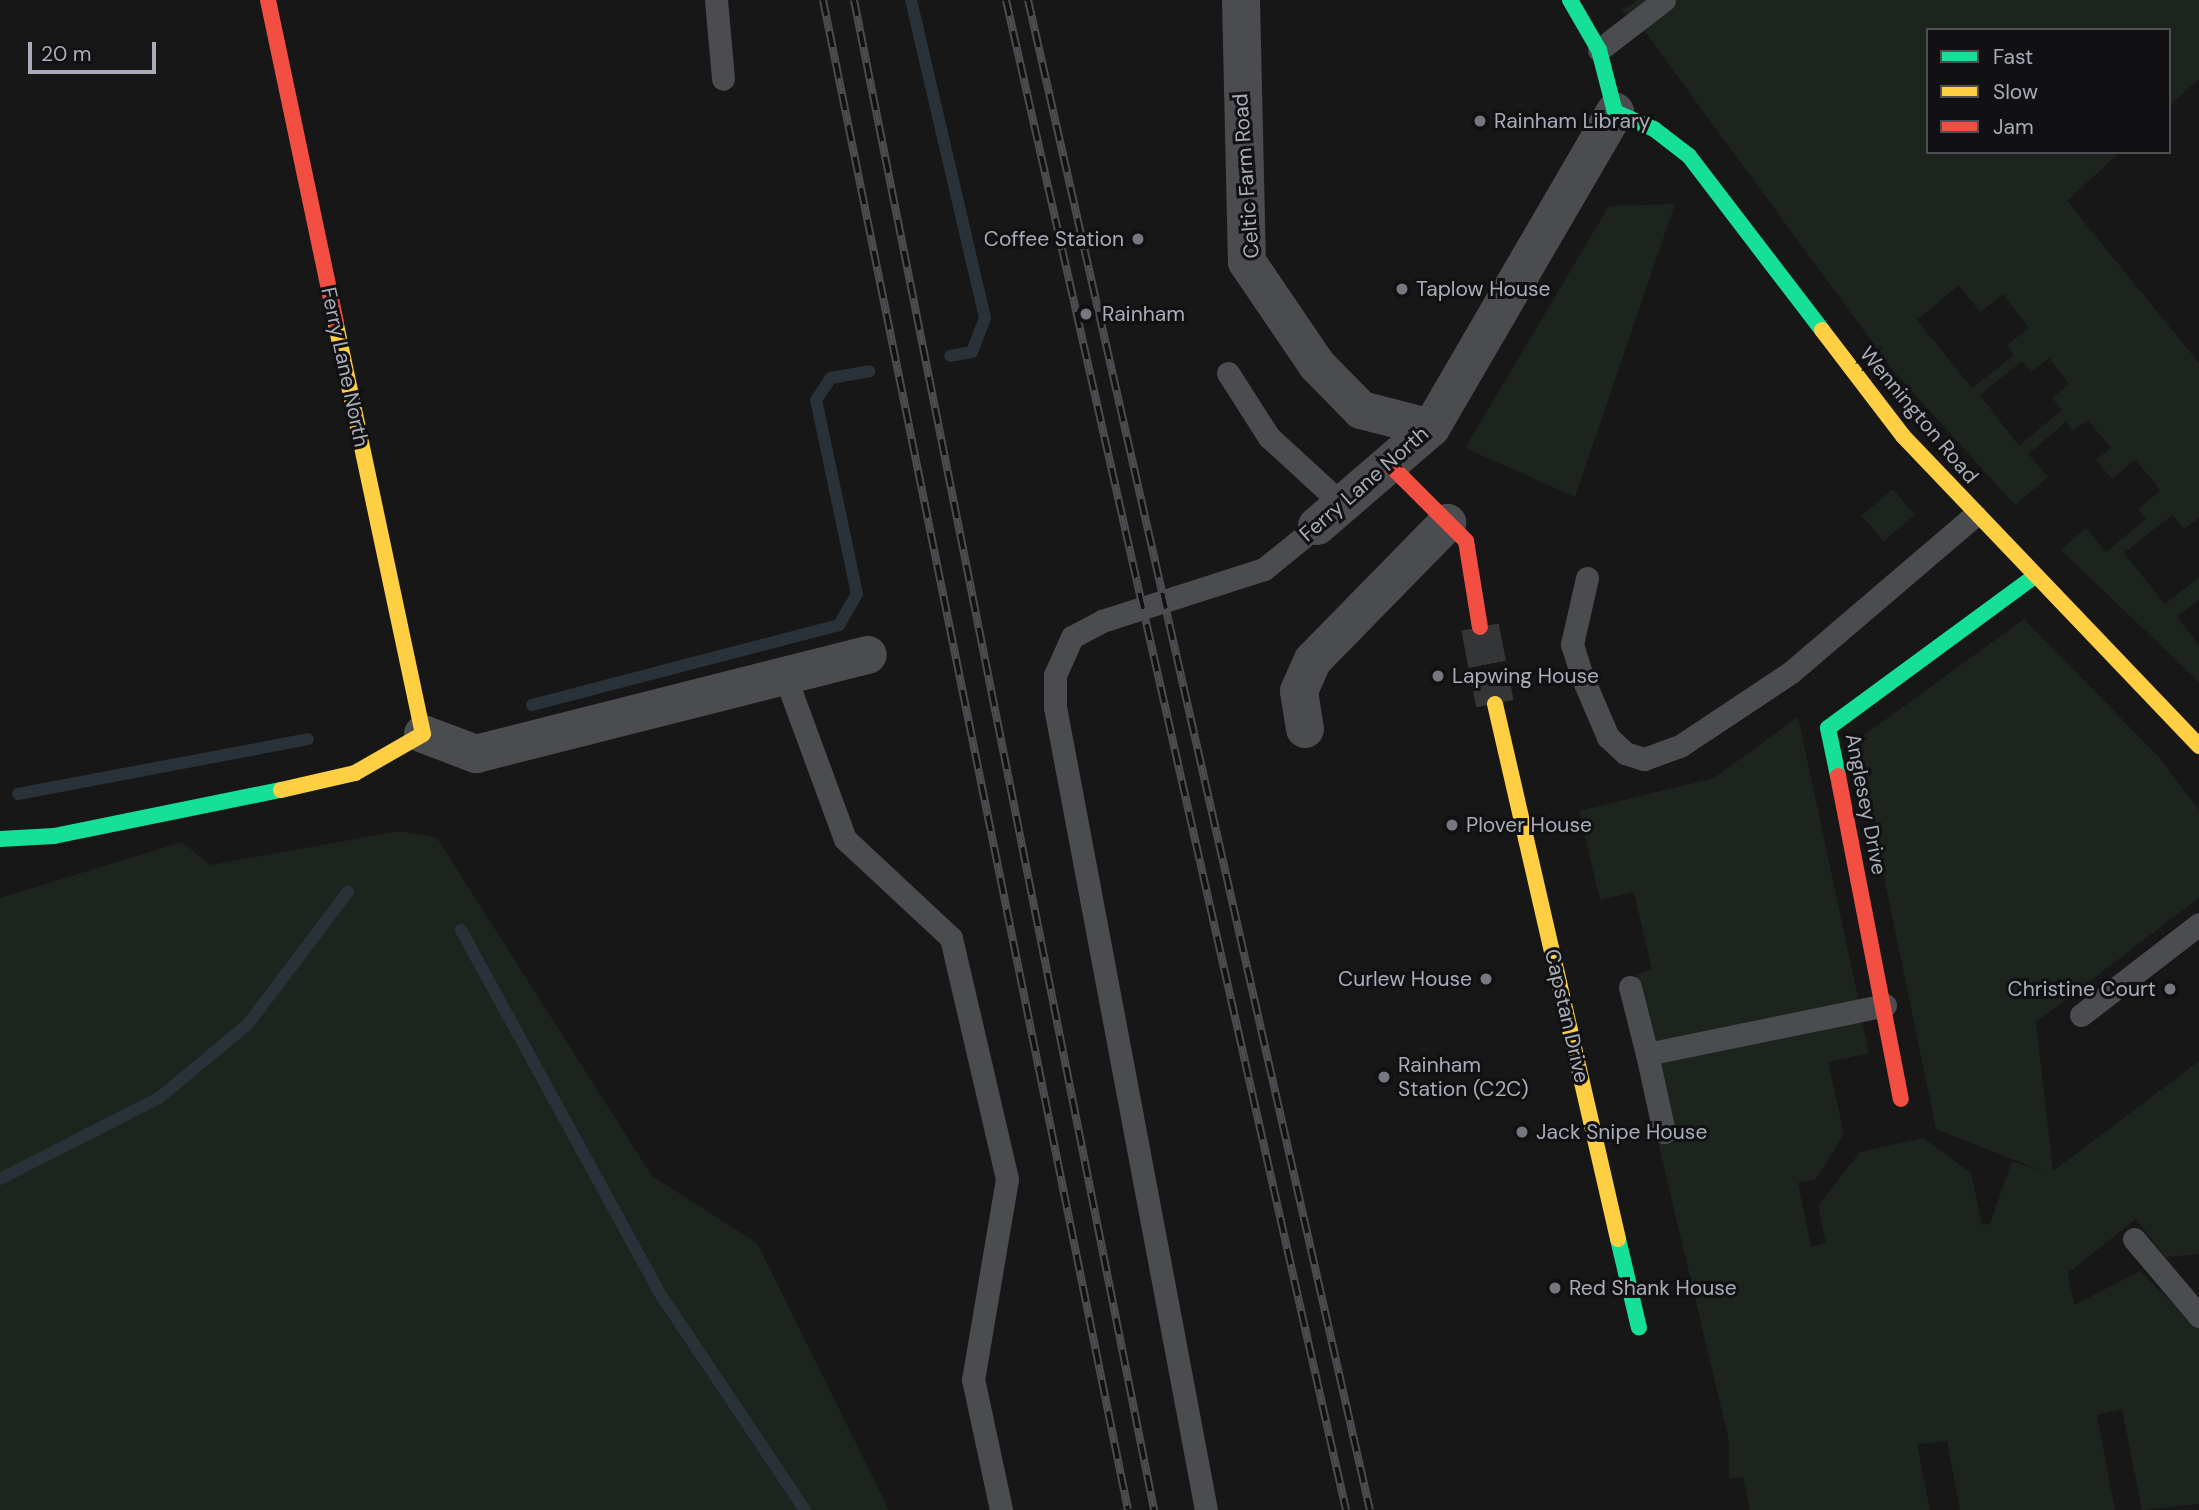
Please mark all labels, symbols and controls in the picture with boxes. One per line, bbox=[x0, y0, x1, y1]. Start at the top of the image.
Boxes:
scale bar bbox=[32, 28, 159, 72]
legend bbox=[1926, 28, 2171, 154]
text: 20 m bbox=[41, 40, 92, 68]
text: Fast bbox=[1993, 43, 2033, 71]
text: Slow bbox=[1993, 78, 2038, 106]
street label: Celtic Farm Road bbox=[1228, 93, 1264, 259]
place label: Rainham Library bbox=[1494, 108, 1650, 134]
marker: Rainham Library bbox=[1472, 113, 1488, 129]
text: Jam bbox=[1993, 113, 2034, 141]
place label: Coffee Station bbox=[984, 226, 1124, 252]
marker: Coffee Station bbox=[1130, 231, 1146, 247]
place label: Taplow House bbox=[1416, 276, 1550, 302]
marker: Taplow House bbox=[1394, 281, 1410, 297]
street label: Ferry Lane North bbox=[316, 285, 374, 449]
place label: Rainham bbox=[1102, 301, 1185, 327]
marker: Rainham bbox=[1076, 304, 1096, 324]
street label: Wennington Road bbox=[1854, 341, 1984, 489]
street label: Ferry Lane North bbox=[1294, 421, 1434, 547]
place label: Lapwing House bbox=[1452, 663, 1599, 689]
marker: Lapwing House bbox=[1430, 668, 1446, 684]
street label: Anglesey Drive bbox=[1840, 731, 1892, 877]
place label: Plover House bbox=[1466, 812, 1592, 838]
marker: Plover House bbox=[1444, 817, 1460, 833]
street label: Capstan Drive bbox=[1539, 947, 1595, 1085]
place label: Curlew House bbox=[1338, 966, 1472, 992]
marker: Curlew House bbox=[1478, 971, 1494, 987]
place label: Christine Court bbox=[2008, 976, 2156, 1002]
marker: Christine Court bbox=[2162, 981, 2178, 997]
place label: Rainham Station (C2C) bbox=[1398, 1052, 1529, 1102]
marker: Rainham Station (C2C) bbox=[1376, 1069, 1392, 1085]
place label: Jack Snipe House bbox=[1536, 1119, 1707, 1145]
marker: Jack Snipe House bbox=[1514, 1124, 1530, 1140]
place label: Red Shank House bbox=[1569, 1275, 1737, 1301]
marker: Red Shank House bbox=[1547, 1280, 1563, 1296]

